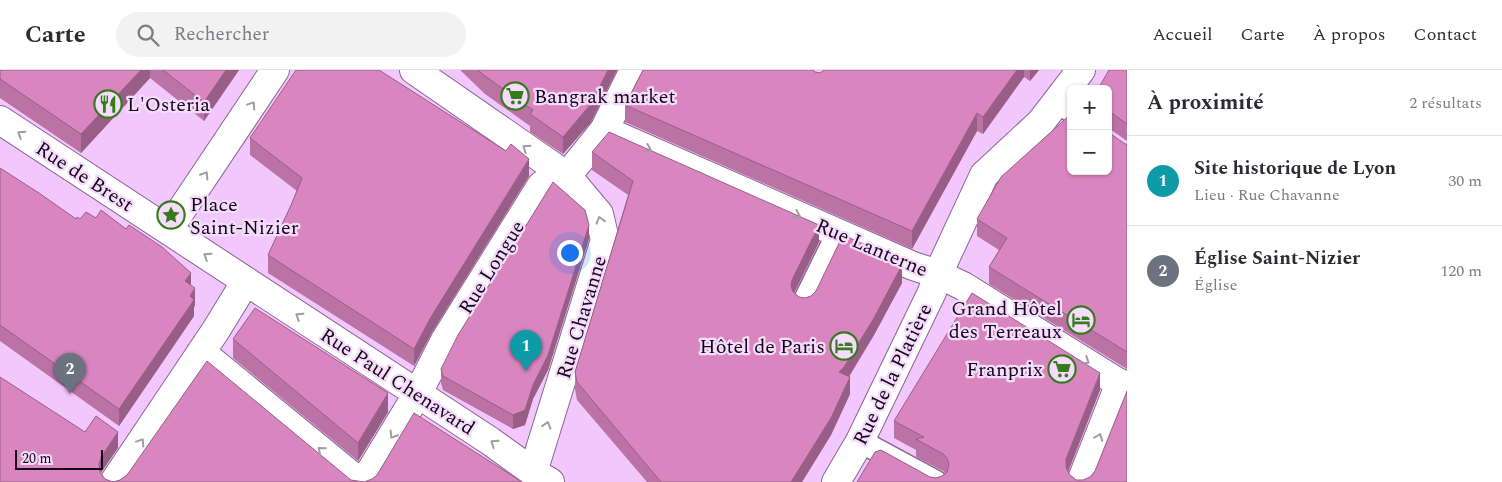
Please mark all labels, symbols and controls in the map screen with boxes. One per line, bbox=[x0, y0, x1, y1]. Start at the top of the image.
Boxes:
search box bbox=[116, 12, 466, 57]
text: Carte bbox=[25, 17, 86, 53]
text: Rechercher bbox=[174, 20, 269, 49]
icon: search bbox=[134, 21, 162, 49]
text: Accueil bbox=[1152, 21, 1213, 48]
text: Carte bbox=[1241, 21, 1285, 48]
text: À propos bbox=[1313, 21, 1386, 48]
text: Contact bbox=[1414, 21, 1477, 48]
supermarket icon: Bangrak market bbox=[500, 81, 530, 111]
place label: Bangrak market bbox=[534, 82, 676, 112]
map controls bbox=[1067, 85, 1112, 175]
button: + bbox=[1067, 85, 1112, 130]
text: À proximité bbox=[1147, 87, 1264, 119]
restaurant icon: L'Osteria bbox=[93, 89, 123, 119]
place label: L'Osteria bbox=[127, 90, 210, 120]
text: 2 résultats bbox=[1409, 91, 1482, 115]
one-way arrow bbox=[246, 101, 255, 110]
one-way arrow bbox=[17, 130, 26, 140]
button: − bbox=[1067, 130, 1112, 175]
street label: Rue de Brest bbox=[30, 134, 139, 220]
one-way arrow bbox=[643, 143, 652, 154]
one-way arrow bbox=[523, 145, 532, 154]
text: Site historique de Lyon bbox=[1194, 154, 1396, 183]
text: 1 bbox=[1159, 169, 1167, 193]
text: 30 m bbox=[1448, 169, 1482, 193]
one-way arrow bbox=[199, 172, 208, 181]
text: Lieu · Rue Chavanne bbox=[1194, 183, 1340, 207]
place label: Place Saint-Nizier bbox=[190, 190, 299, 243]
place icon: Place Saint-Nizier bbox=[156, 200, 186, 230]
one-way arrow bbox=[792, 208, 801, 219]
street label: Rue Lanterne bbox=[811, 211, 932, 285]
street label: Rue Longue bbox=[451, 215, 533, 320]
one-way arrow bbox=[595, 216, 605, 225]
your location bbox=[557, 240, 583, 266]
text: Église Saint-Nizier bbox=[1194, 244, 1360, 273]
street label: Rue Chavanne bbox=[549, 252, 615, 383]
one-way arrow bbox=[203, 253, 213, 262]
text: 2 bbox=[1159, 259, 1167, 283]
text: 120 m bbox=[1440, 259, 1482, 283]
text: Église bbox=[1194, 273, 1237, 297]
place label: Grand Hôtel des Terreaux bbox=[949, 294, 1062, 347]
street label: Rue de la Platière bbox=[846, 298, 940, 451]
hotel icon: Grand Hôtel des Terreaux bbox=[1066, 305, 1096, 335]
one-way arrow bbox=[295, 313, 305, 322]
street label: Rue Paul Chenavard bbox=[314, 321, 481, 443]
pin: 1 bbox=[510, 330, 542, 371]
hotel icon: Hôtel de Paris bbox=[829, 331, 859, 361]
place label: Hôtel de Paris bbox=[700, 332, 825, 362]
pin: 2 bbox=[54, 353, 86, 394]
supermarket icon: Franprix bbox=[1047, 354, 1077, 384]
place label: Franprix bbox=[966, 355, 1043, 385]
one-way arrow bbox=[1080, 355, 1089, 365]
one-way arrow bbox=[542, 422, 552, 430]
one-way arrow bbox=[390, 429, 399, 439]
one-way arrow bbox=[1093, 433, 1103, 441]
one-way arrow bbox=[135, 438, 144, 447]
one-way arrow bbox=[490, 440, 499, 449]
one-way arrow bbox=[317, 446, 326, 455]
scale bar bbox=[15, 447, 102, 470]
text: 20 m bbox=[22, 448, 52, 469]

